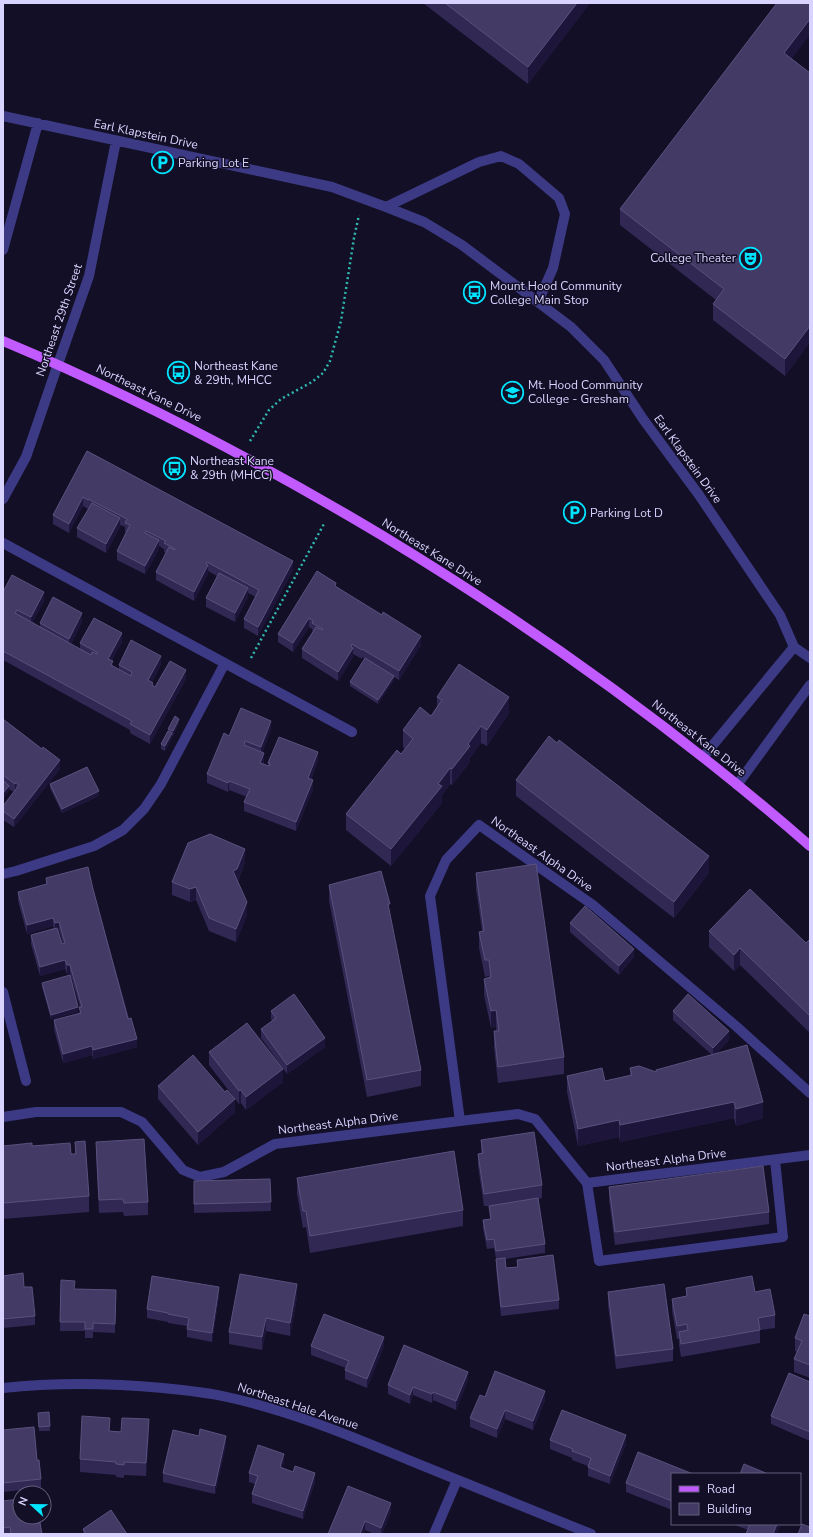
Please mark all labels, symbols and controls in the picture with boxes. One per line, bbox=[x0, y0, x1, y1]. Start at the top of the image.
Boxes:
street label: Earl Klapstein Drive bbox=[92, 115, 200, 153]
parking icon: Parking Lot E bbox=[150, 150, 176, 176]
place label: Parking Lot E bbox=[178, 155, 249, 171]
theatre icon: College Theater bbox=[738, 245, 764, 271]
place label: College Theater bbox=[650, 250, 737, 266]
street label: Northeast 29th Street bbox=[32, 261, 86, 378]
place label: Mount Hood Community College Main Stop bbox=[490, 278, 623, 308]
bus stop icon: Mount Hood Community College Main Stop bbox=[461, 280, 487, 306]
place label: Northeast Kane & 29th, MHCC bbox=[194, 358, 278, 388]
street label: Northeast Kane Drive bbox=[94, 360, 204, 426]
bus stop icon: Northeast Kane & 29th, MHCC bbox=[165, 360, 191, 386]
place label: Mt. Hood Community College - Gresham bbox=[528, 377, 643, 407]
school or university icon: Mt. Hood Community College - Gresham bbox=[500, 379, 526, 405]
street label: Earl Klapstein Drive bbox=[650, 411, 726, 507]
place label: Northeast Kane & 29th (MHCC) bbox=[190, 453, 274, 483]
bus stop icon: Northeast Kane & 29th (MHCC) bbox=[162, 455, 188, 481]
parking icon: Parking Lot D bbox=[562, 500, 588, 526]
place label: Parking Lot D bbox=[590, 505, 663, 521]
street label: Northeast Kane Drive bbox=[379, 515, 485, 589]
street label: Northeast Kane Drive bbox=[649, 696, 749, 780]
street label: Northeast Alpha Drive bbox=[488, 813, 596, 895]
street label: Northeast Alpha Drive bbox=[277, 1108, 399, 1138]
street label: Northeast Alpha Drive bbox=[605, 1145, 727, 1175]
street label: Northeast Hale Avenue bbox=[236, 1379, 360, 1433]
legend bbox=[671, 1473, 801, 1525]
text: Road bbox=[707, 1481, 735, 1497]
north arrow bbox=[12, 1485, 52, 1525]
text: N bbox=[15, 1495, 32, 1508]
text: Building bbox=[707, 1501, 752, 1517]

